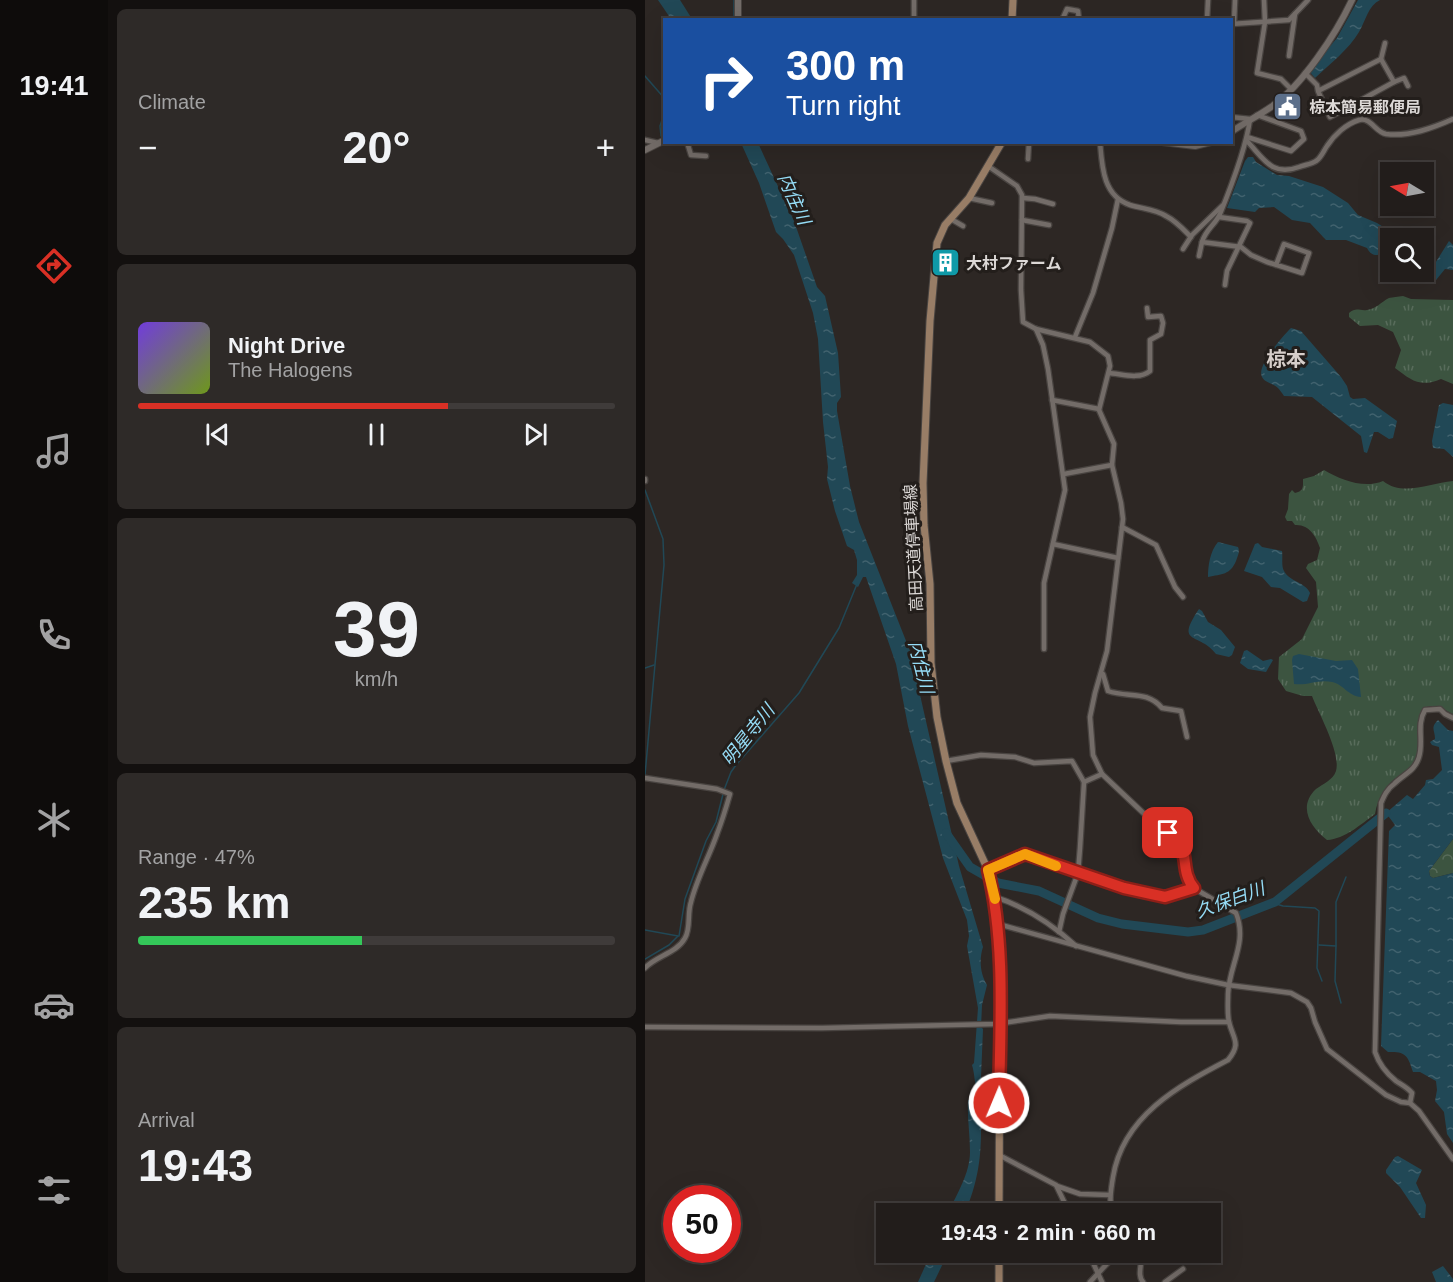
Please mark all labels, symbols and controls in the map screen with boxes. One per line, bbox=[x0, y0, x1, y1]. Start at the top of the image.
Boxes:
icon: right bbox=[687, 42, 765, 120]
text: 300 m bbox=[786, 42, 905, 89]
text: 19:41 bbox=[19, 71, 89, 101]
text: Climate bbox=[138, 91, 206, 113]
text: Turn right bbox=[786, 91, 901, 121]
public building icon: 椋本簡易郵便局 bbox=[1272, 91, 1304, 123]
place label: 椋本簡易郵便局 bbox=[1309, 98, 1421, 116]
text: 20° bbox=[342, 122, 411, 173]
text: − bbox=[138, 129, 157, 166]
text: + bbox=[596, 129, 615, 166]
north arrow bbox=[1380, 162, 1434, 216]
map controls bbox=[1380, 162, 1434, 282]
water label: 内住川 bbox=[774, 170, 815, 230]
button: search bbox=[1380, 228, 1434, 282]
icon: directions bbox=[33, 245, 75, 287]
building icon: 大村ファーム bbox=[929, 247, 961, 279]
place label: 大村ファーム bbox=[966, 254, 1062, 272]
text: Night Drive bbox=[228, 333, 345, 358]
district label: 椋本 bbox=[1266, 348, 1306, 370]
text: The Halogens bbox=[228, 359, 353, 381]
icon: previous bbox=[201, 418, 234, 451]
icon: pause bbox=[360, 418, 393, 451]
icon: next bbox=[519, 418, 552, 451]
icon: music bbox=[33, 430, 75, 472]
street label: 高田天道停車場線 bbox=[902, 484, 925, 612]
text: 39 bbox=[333, 585, 420, 673]
icon: phone bbox=[33, 614, 75, 656]
water label: 内住川 bbox=[905, 638, 938, 698]
text: km/h bbox=[355, 668, 398, 690]
water label: 明星寺川 bbox=[718, 699, 780, 769]
icon: climate bbox=[33, 799, 75, 841]
pin bbox=[1142, 807, 1193, 858]
icon: arrive bbox=[1151, 816, 1184, 849]
text: Range · 47% bbox=[138, 846, 255, 868]
text: 235 km bbox=[138, 877, 291, 928]
water label: 久保白川 bbox=[1193, 878, 1269, 922]
icon: car bbox=[33, 984, 75, 1026]
position arrow bbox=[967, 1071, 1031, 1135]
text: Arrival bbox=[138, 1109, 195, 1131]
text: 19:43 bbox=[138, 1140, 253, 1191]
icon: filters bbox=[33, 1169, 75, 1211]
speed limit sign: 50 bbox=[663, 1185, 741, 1263]
text: 19:43 · 2 min · 660 m bbox=[941, 1220, 1156, 1245]

